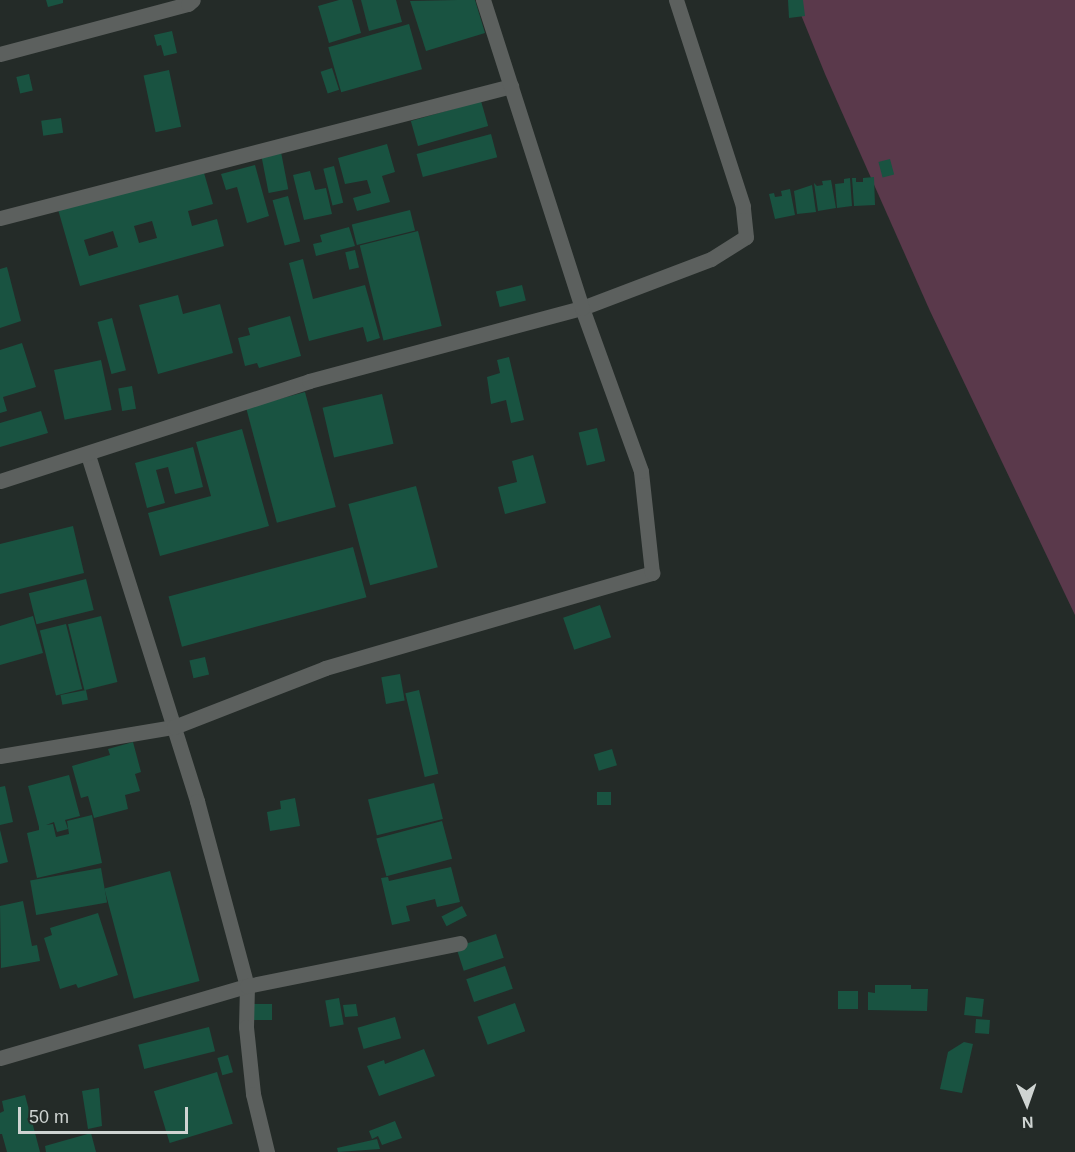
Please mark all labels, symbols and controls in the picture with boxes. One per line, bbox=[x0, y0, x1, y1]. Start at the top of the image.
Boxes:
north arrow bbox=[997, 1074, 1057, 1134]
scale bar bbox=[21, 1095, 190, 1133]
text: 50 m bbox=[29, 1107, 69, 1127]
text: N bbox=[1022, 1114, 1034, 1131]

